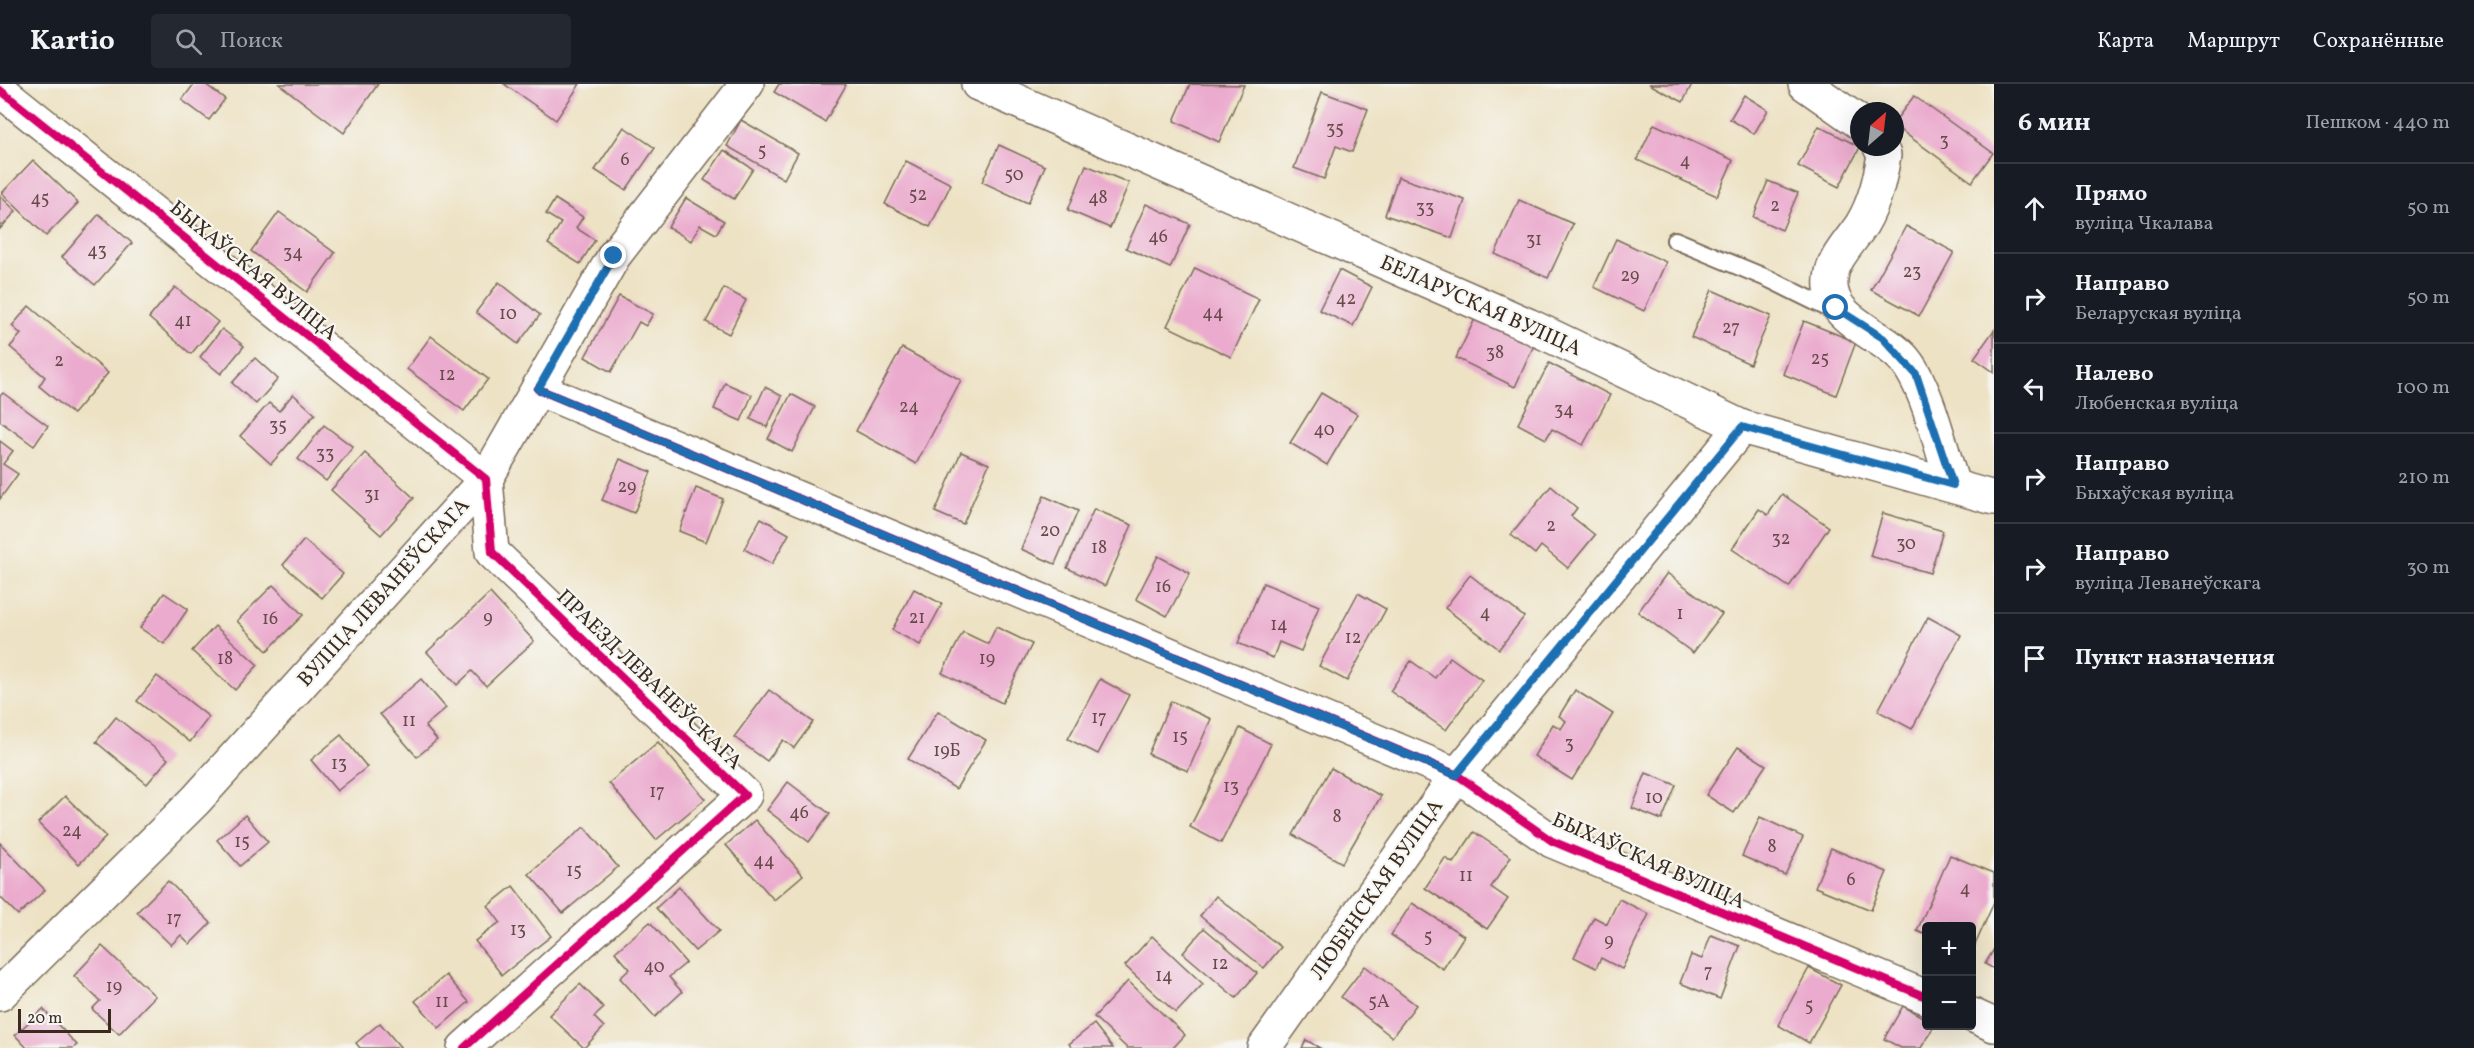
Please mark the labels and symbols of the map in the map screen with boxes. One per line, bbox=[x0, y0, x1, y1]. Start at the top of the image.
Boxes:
north arrow bbox=[1850, 102, 1904, 156]
house number: 35 bbox=[1326, 117, 1344, 142]
house number: 3 bbox=[1939, 129, 1949, 154]
house number: 5 bbox=[758, 139, 766, 164]
house number: 6 bbox=[620, 148, 630, 173]
house number: 4 bbox=[1680, 149, 1690, 174]
house number: 50 bbox=[1004, 163, 1024, 188]
house number: 52 bbox=[909, 183, 927, 208]
house number: 48 bbox=[1088, 186, 1108, 211]
house number: 45 bbox=[31, 187, 49, 212]
street label: БЫХАЎСКАЯ ВУЛІЦА bbox=[163, 194, 343, 348]
house number: 2 bbox=[1770, 194, 1780, 219]
house number: 33 bbox=[1416, 196, 1434, 221]
house number: 46 bbox=[1148, 225, 1168, 250]
house number: 31 bbox=[1526, 228, 1542, 253]
house number: 43 bbox=[87, 239, 107, 264]
house number: 34 bbox=[283, 241, 303, 266]
route end bbox=[600, 242, 626, 268]
street label: БЕЛАРУСКАЯ ВУЛІЦА bbox=[1375, 249, 1586, 364]
house number: 23 bbox=[1903, 260, 1921, 285]
house number: 29 bbox=[1621, 264, 1639, 289]
house number: 42 bbox=[1336, 287, 1356, 312]
route start bbox=[1822, 294, 1848, 320]
house number: 44 bbox=[1202, 301, 1224, 326]
house number: 10 bbox=[499, 302, 517, 327]
house number: 41 bbox=[174, 309, 192, 334]
house number: 27 bbox=[1722, 316, 1740, 341]
house number: 38 bbox=[1486, 341, 1504, 366]
house number: 25 bbox=[1811, 347, 1829, 372]
house number: 2 bbox=[54, 349, 64, 374]
house number: 12 bbox=[439, 363, 455, 388]
house number: 24 bbox=[899, 395, 919, 420]
house number: 34 bbox=[1554, 398, 1574, 423]
house number: 35 bbox=[269, 414, 287, 439]
house number: 40 bbox=[1313, 418, 1335, 443]
house number: 33 bbox=[316, 442, 334, 467]
house number: 29 bbox=[618, 475, 636, 500]
house number: 31 bbox=[364, 483, 380, 508]
street label: ВУЛІЦА ЛЕВАНЕЎСКАГА bbox=[291, 492, 477, 694]
house number: 2 bbox=[1546, 514, 1556, 539]
house number: 20 bbox=[1040, 519, 1060, 544]
house number: 32 bbox=[1772, 527, 1790, 552]
house number: 30 bbox=[1896, 532, 1916, 557]
house number: 18 bbox=[1091, 536, 1107, 561]
house number: 16 bbox=[1155, 575, 1171, 600]
street label: ПРАЕЗД ЛЕВАНЕЎСКАГА bbox=[550, 583, 749, 777]
house number: 4 bbox=[1480, 601, 1490, 626]
house number: 1 bbox=[1677, 602, 1683, 627]
house number: 9 bbox=[483, 606, 493, 631]
house number: 21 bbox=[909, 606, 925, 631]
house number: 16 bbox=[262, 607, 278, 632]
house number: 14 bbox=[1270, 613, 1288, 638]
house number: 12 bbox=[1345, 626, 1361, 651]
house number: 18 bbox=[217, 647, 233, 672]
house number: 19 bbox=[979, 647, 995, 672]
house number: 17 bbox=[1091, 706, 1107, 731]
house number: 11 bbox=[402, 709, 416, 734]
house number: 15 bbox=[1172, 725, 1188, 750]
house number: 3 bbox=[1564, 732, 1574, 757]
house number: 19Б bbox=[933, 739, 961, 764]
house number: 13 bbox=[331, 752, 347, 777]
house number: 13 bbox=[1223, 775, 1239, 800]
house number: 17 bbox=[649, 780, 665, 805]
house number: 10 bbox=[1645, 786, 1663, 811]
street label: ЛЮБЕНСКАЯ ВУЛІЦА bbox=[1304, 793, 1451, 986]
house number: 46 bbox=[789, 801, 809, 826]
house number: 8 bbox=[1332, 805, 1342, 830]
street label: БЫХАЎСКАЯ ВУЛІЦА bbox=[1547, 806, 1750, 917]
house number: 24 bbox=[62, 819, 82, 844]
house number: 15 bbox=[234, 830, 250, 855]
house number: 8 bbox=[1767, 835, 1777, 860]
house number: 44 bbox=[753, 849, 775, 874]
house number: 15 bbox=[566, 859, 582, 884]
house number: 11 bbox=[1459, 864, 1473, 889]
house number: 6 bbox=[1846, 868, 1856, 893]
house number: 4 bbox=[1960, 877, 1970, 902]
house number: 17 bbox=[166, 907, 182, 932]
house number: 13 bbox=[510, 918, 526, 943]
house number: 5 bbox=[1424, 925, 1432, 950]
house number: 9 bbox=[1604, 929, 1614, 954]
house number: 12 bbox=[1212, 952, 1228, 977]
house number: 40 bbox=[643, 955, 665, 980]
house number: 7 bbox=[1704, 960, 1712, 985]
house number: 14 bbox=[1155, 964, 1173, 989]
house number: 19 bbox=[106, 975, 122, 1000]
house number: 11 bbox=[435, 990, 449, 1015]
house number: 5А bbox=[1368, 990, 1390, 1015]
house number: 5 bbox=[1805, 994, 1813, 1019]
scale bar bbox=[18, 1006, 111, 1034]

